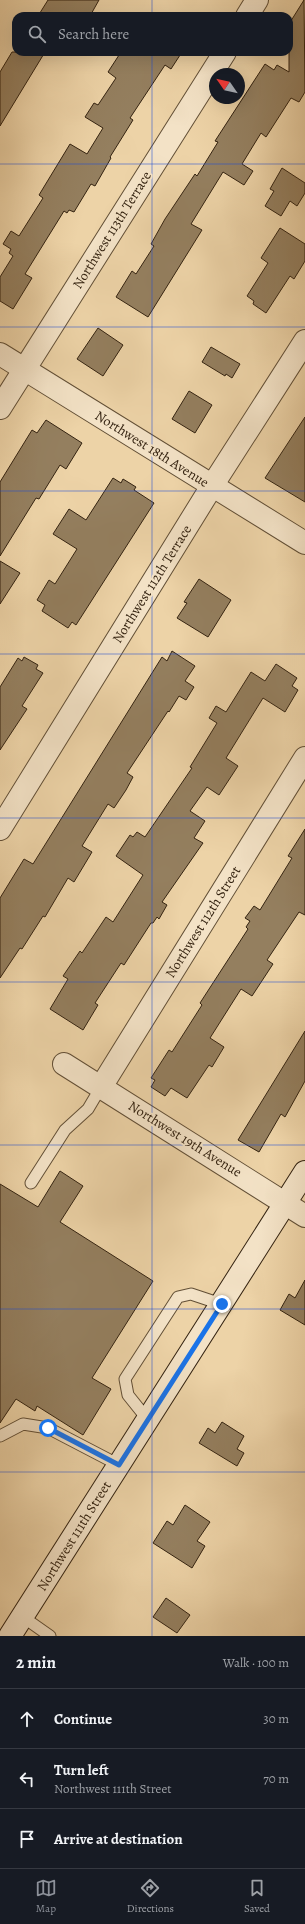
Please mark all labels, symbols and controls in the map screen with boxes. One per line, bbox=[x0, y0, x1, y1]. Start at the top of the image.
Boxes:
search box bbox=[12, 12, 293, 56]
icon: search bbox=[26, 23, 48, 45]
text: Search here bbox=[58, 24, 129, 44]
north arrow bbox=[209, 68, 245, 104]
street label: Northwest 113th Terrace bbox=[68, 168, 156, 292]
street label: Northwest 18th Avenue bbox=[91, 406, 213, 492]
street label: Northwest 112th Terrace bbox=[108, 521, 196, 647]
street label: Northwest 112th Street bbox=[161, 862, 245, 981]
street label: Northwest 19th Avenue bbox=[125, 1096, 245, 1182]
route end bbox=[213, 1295, 231, 1313]
route start bbox=[39, 1419, 57, 1437]
street label: Northwest 111th Street bbox=[32, 1477, 116, 1595]
text: 2 min bbox=[16, 1651, 56, 1674]
text: Walk · 100 m bbox=[223, 1654, 289, 1671]
icon: ahead bbox=[16, 1708, 38, 1730]
text: Continue bbox=[54, 1709, 112, 1729]
text: 30 m bbox=[263, 1710, 289, 1727]
text: Turn left bbox=[54, 1760, 109, 1780]
icon: left bbox=[16, 1768, 38, 1790]
text: 70 m bbox=[263, 1770, 289, 1787]
text: Northwest 111th Street bbox=[54, 1780, 172, 1797]
icon: arrive bbox=[16, 1828, 38, 1850]
text: Arrive at destination bbox=[54, 1829, 183, 1849]
tab: Map bbox=[35, 1877, 57, 1916]
tab: Directions bbox=[127, 1877, 174, 1916]
tab: Saved bbox=[244, 1877, 270, 1916]

